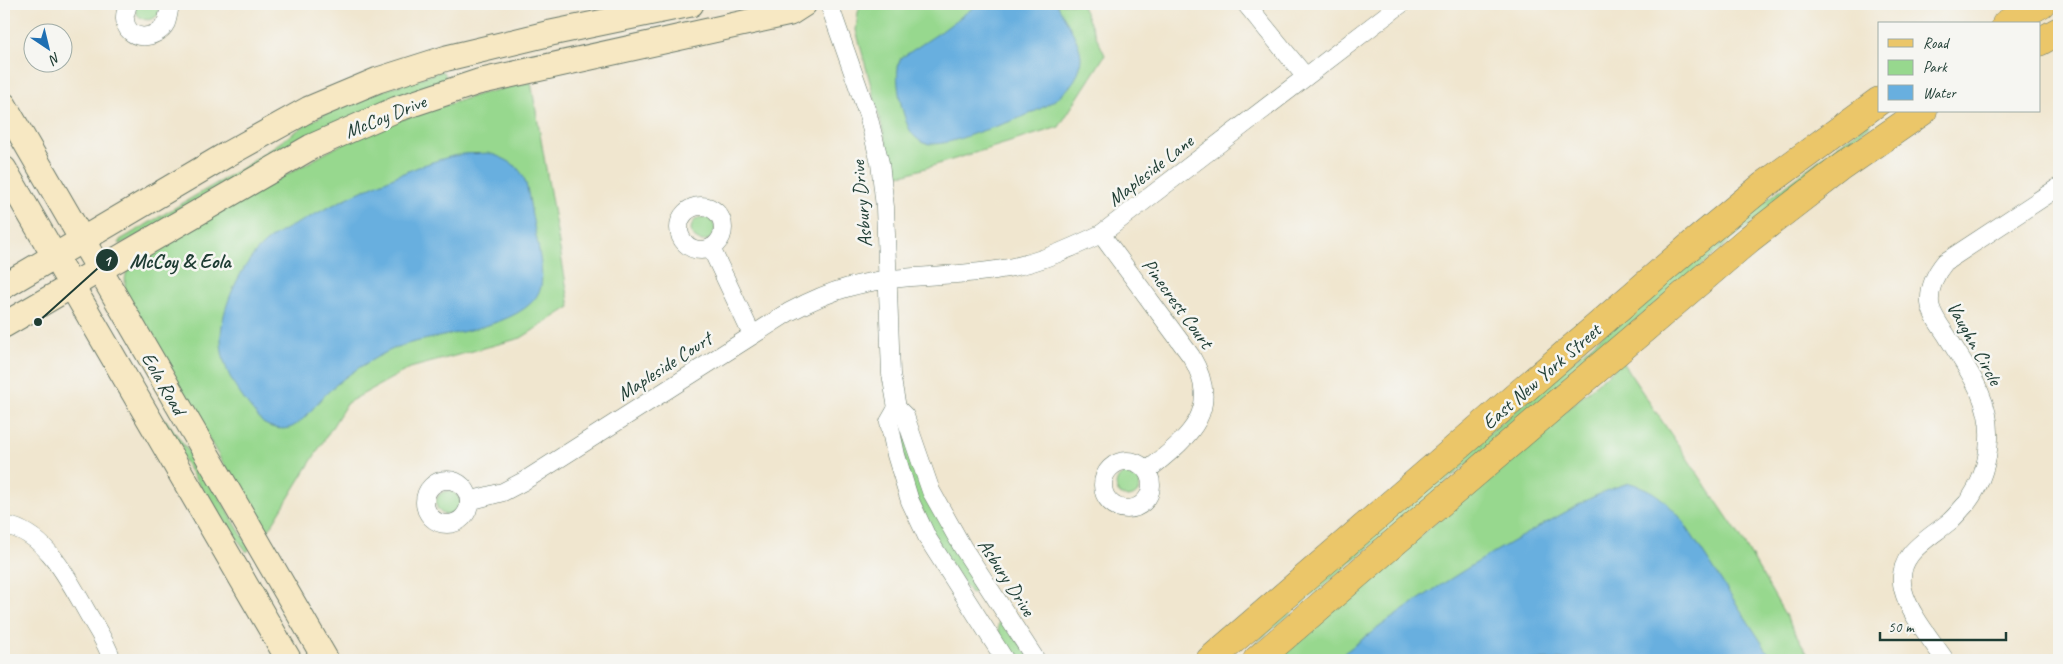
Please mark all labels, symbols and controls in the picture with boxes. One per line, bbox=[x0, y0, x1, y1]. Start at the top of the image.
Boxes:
north arrow bbox=[22, 22, 72, 72]
legend bbox=[1878, 22, 2040, 112]
text: Road bbox=[1923, 34, 1950, 53]
text: N bbox=[45, 49, 64, 69]
text: Park bbox=[1923, 58, 1948, 77]
text: Water bbox=[1923, 84, 1957, 103]
street label: McCoy Drive bbox=[341, 88, 431, 144]
street label: Mapleside Lane bbox=[1102, 128, 1200, 212]
street label: Asbury Drive bbox=[845, 158, 878, 249]
callout: McCoy & Eola bbox=[95, 242, 241, 278]
text: McCoy & Eola bbox=[129, 248, 232, 275]
text: 1 bbox=[104, 252, 113, 271]
street label: Pinecrest Court bbox=[1136, 253, 1220, 355]
street label: Vaughn Circle bbox=[1941, 297, 2009, 391]
street label: East New York Street bbox=[1477, 316, 1608, 435]
street label: Mapleside Court bbox=[612, 325, 719, 406]
street label: Eola Road bbox=[136, 348, 193, 422]
street label: Asbury Drive bbox=[972, 534, 1042, 622]
scale bar bbox=[1880, 609, 2007, 641]
text: 50 m bbox=[1888, 618, 1915, 637]

